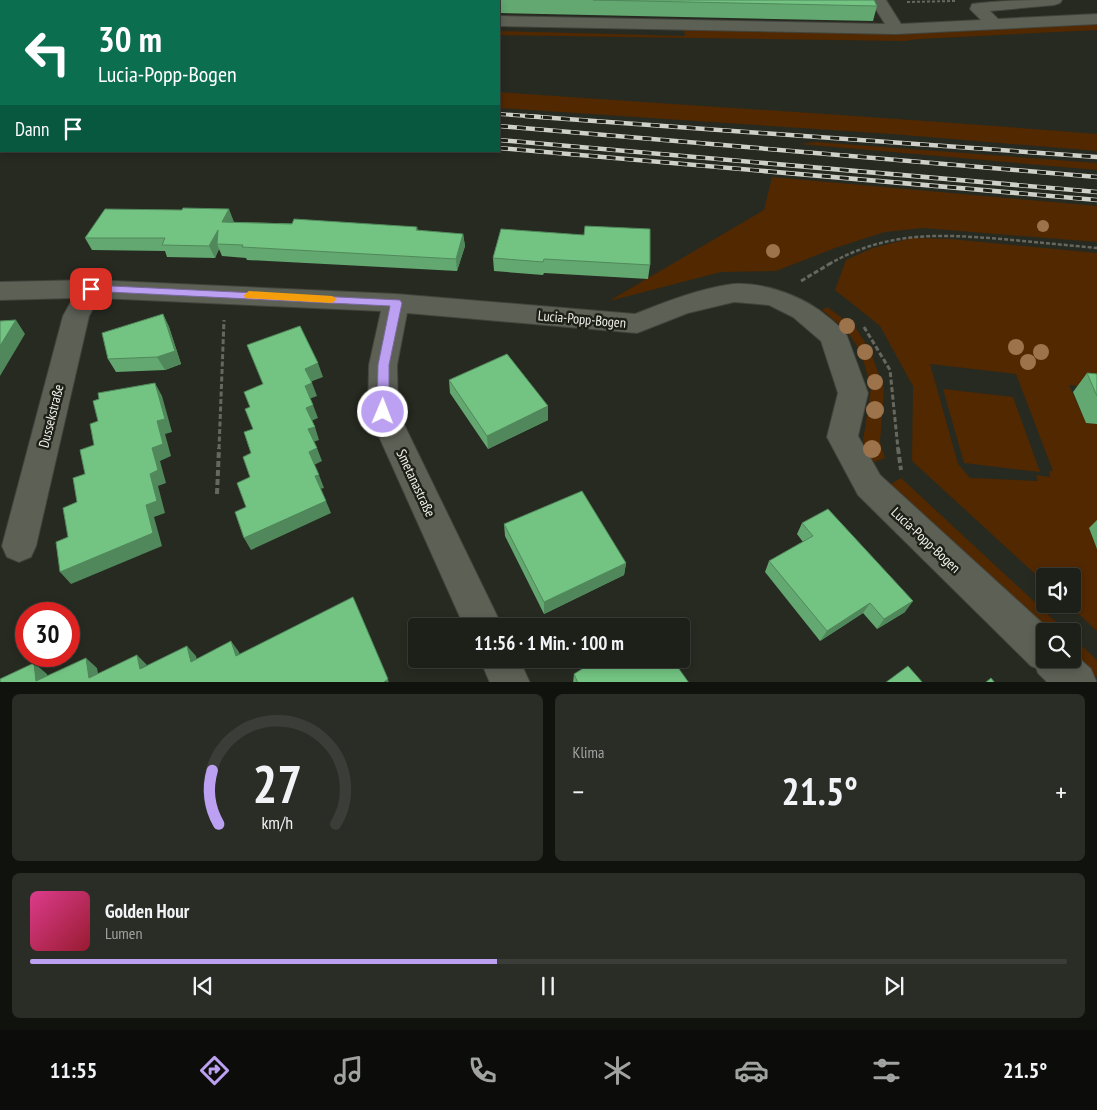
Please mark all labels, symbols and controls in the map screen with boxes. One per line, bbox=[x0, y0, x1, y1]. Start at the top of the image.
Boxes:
text: 30 m bbox=[98, 16, 162, 62]
icon: left bbox=[15, 20, 80, 85]
text: Lucia-Popp-Bogen bbox=[98, 60, 237, 88]
icon: arrive bbox=[59, 115, 87, 143]
text: Dann bbox=[15, 117, 49, 141]
pin bbox=[70, 268, 112, 310]
icon: arrive bbox=[77, 275, 105, 303]
street label: Lucia-Popp-Bogen bbox=[537, 306, 627, 332]
street label: Dussekstraße bbox=[34, 382, 68, 450]
position arrow bbox=[356, 385, 408, 437]
street label: Smetanastraße bbox=[392, 446, 440, 520]
street label: Lucia-Popp-Bogen bbox=[888, 503, 964, 577]
map controls bbox=[1036, 568, 1081, 668]
button: sound bbox=[1036, 568, 1081, 613]
speed limit sign: 30 bbox=[15, 602, 80, 667]
button: search bbox=[1036, 623, 1081, 668]
text: 11:56 · 1 Min. · 100 m bbox=[474, 631, 624, 655]
text: Klima bbox=[573, 742, 604, 762]
text: 27 bbox=[252, 750, 302, 817]
text: 21.5° bbox=[782, 766, 858, 815]
text: − bbox=[573, 773, 584, 810]
text: + bbox=[1055, 773, 1067, 810]
text: km/h bbox=[261, 811, 293, 834]
text: Golden Hour bbox=[105, 899, 189, 923]
text: Lumen bbox=[105, 923, 142, 943]
icon: previous bbox=[189, 972, 217, 1000]
icon: pause bbox=[534, 972, 562, 1000]
icon: next bbox=[880, 972, 908, 1000]
icon: directions bbox=[197, 1053, 232, 1088]
icon: music bbox=[331, 1053, 366, 1088]
icon: phone bbox=[465, 1053, 500, 1088]
icon: climate bbox=[600, 1053, 635, 1088]
icon: car bbox=[734, 1053, 769, 1088]
icon: filters bbox=[869, 1053, 904, 1088]
text: 11:55 bbox=[50, 1056, 97, 1084]
text: 21.5° bbox=[1003, 1056, 1047, 1084]

